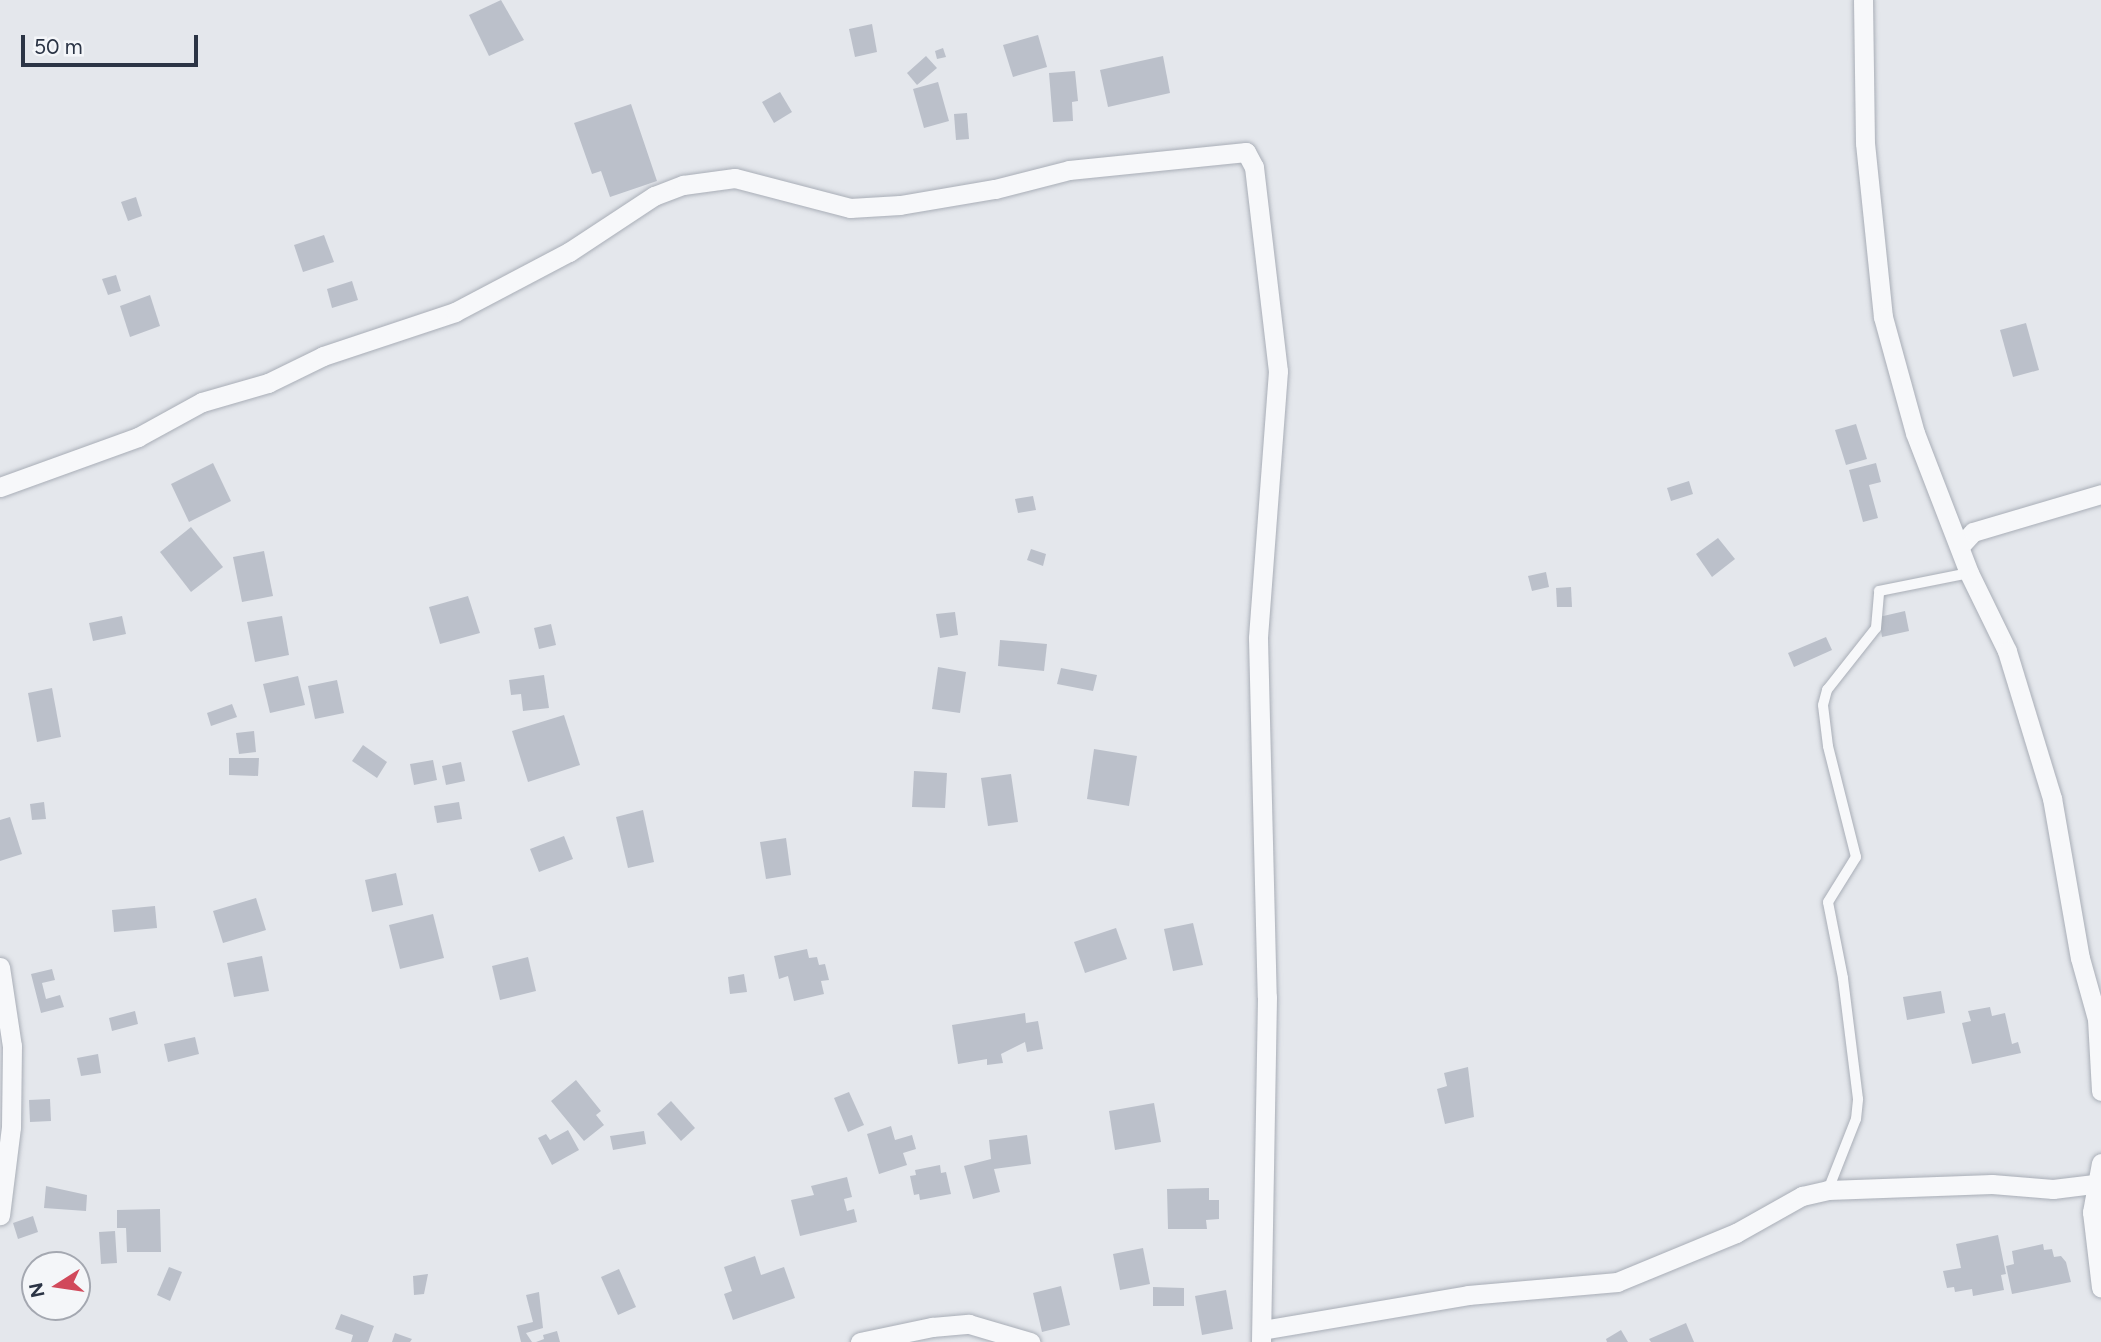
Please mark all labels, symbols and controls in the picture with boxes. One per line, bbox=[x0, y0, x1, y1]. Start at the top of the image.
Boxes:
scale bar bbox=[24, 21, 201, 65]
text: 50 m bbox=[34, 34, 83, 59]
north arrow bbox=[21, 1251, 91, 1321]
text: N bbox=[24, 1280, 50, 1300]

